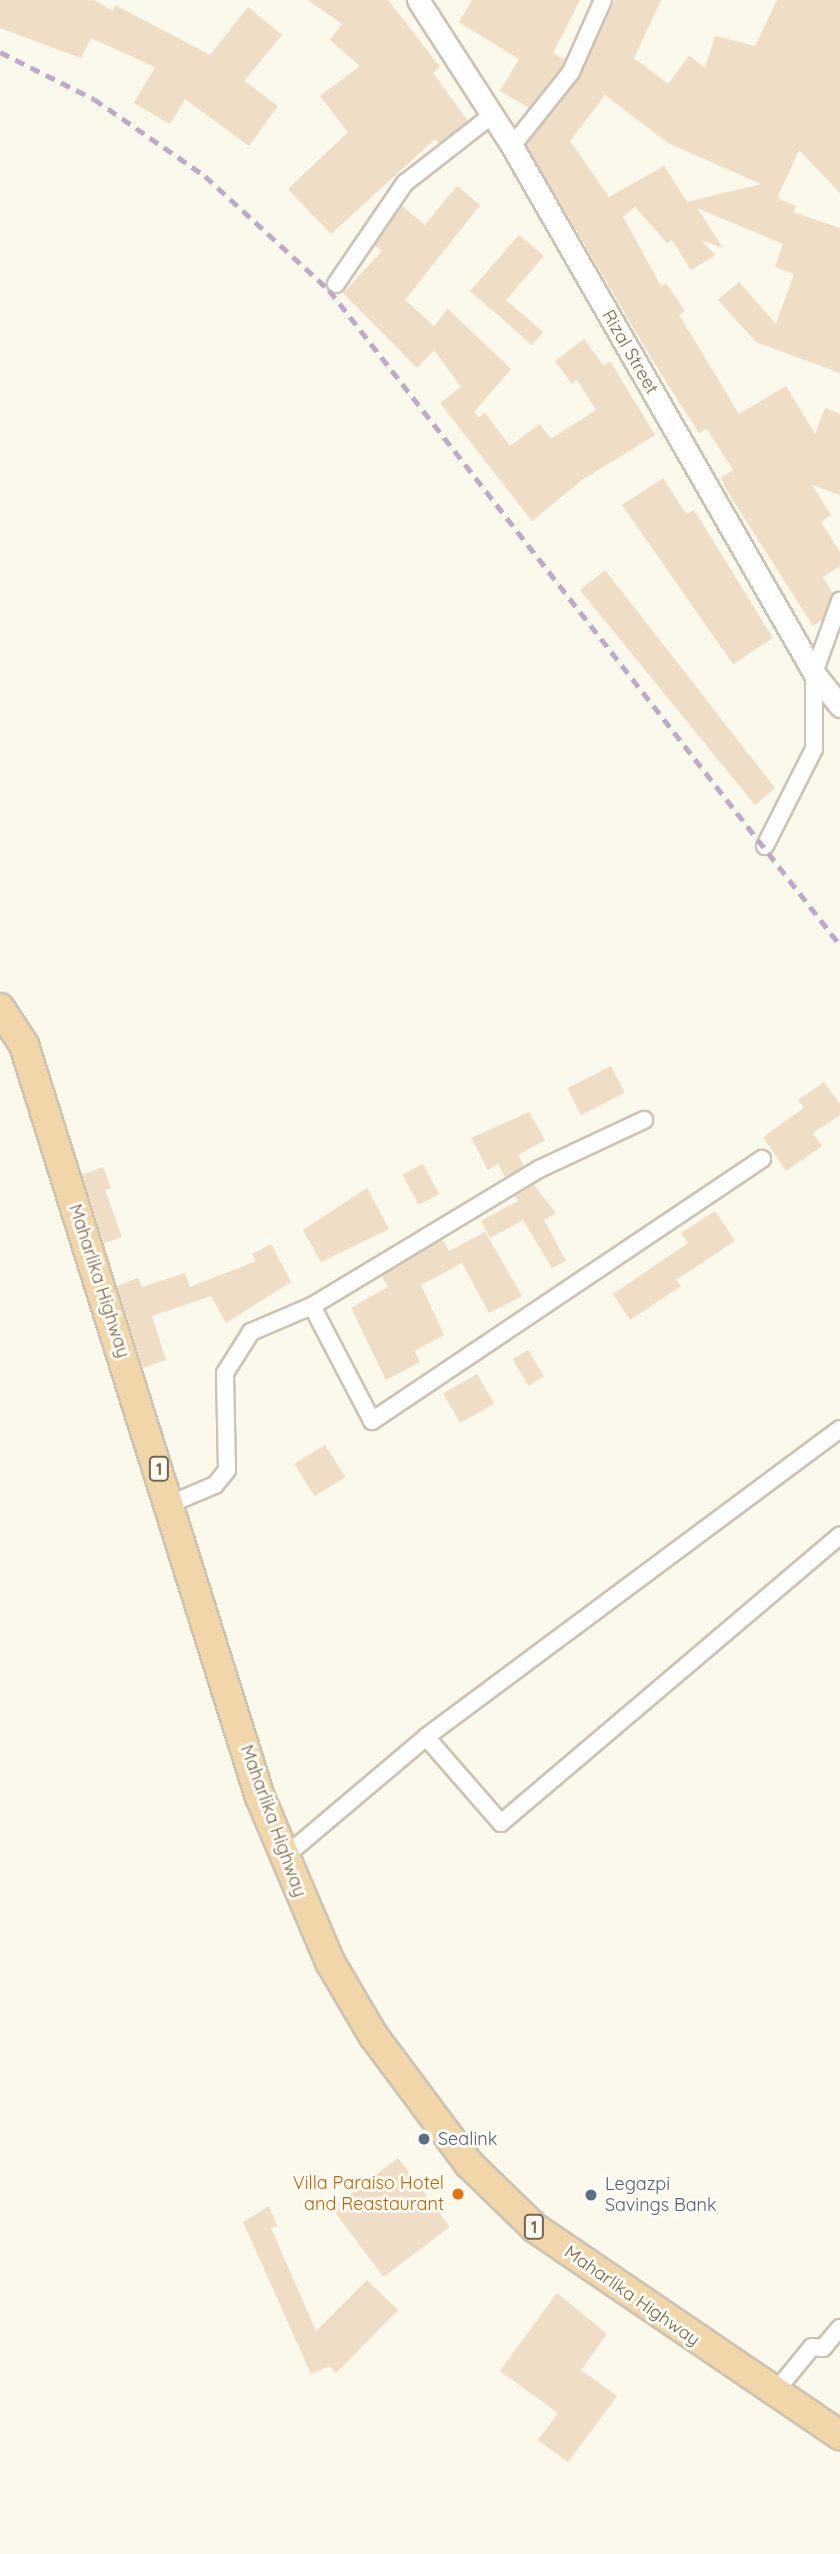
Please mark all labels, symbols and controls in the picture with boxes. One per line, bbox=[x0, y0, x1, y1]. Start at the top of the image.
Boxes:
street label: Rizal Street bbox=[597, 306, 663, 398]
street label: Maharlika Highway bbox=[64, 1201, 134, 1361]
road number: 1 bbox=[148, 1456, 170, 1482]
street label: Maharlika Highway bbox=[235, 1742, 311, 1900]
place label: Sealink bbox=[438, 2128, 497, 2150]
marker: Sealink bbox=[416, 2131, 432, 2147]
place label: Villa Paraiso Hotel and Reastaurant bbox=[293, 2173, 444, 2216]
place label: Legazpi Savings Bank bbox=[605, 2174, 717, 2216]
marker: Villa Paraiso Hotel and Reastaurant bbox=[450, 2186, 466, 2202]
marker: Legazpi Savings Bank bbox=[583, 2187, 599, 2203]
road number: 1 bbox=[524, 2214, 544, 2240]
street label: Maharlika Highway bbox=[560, 2241, 704, 2351]

